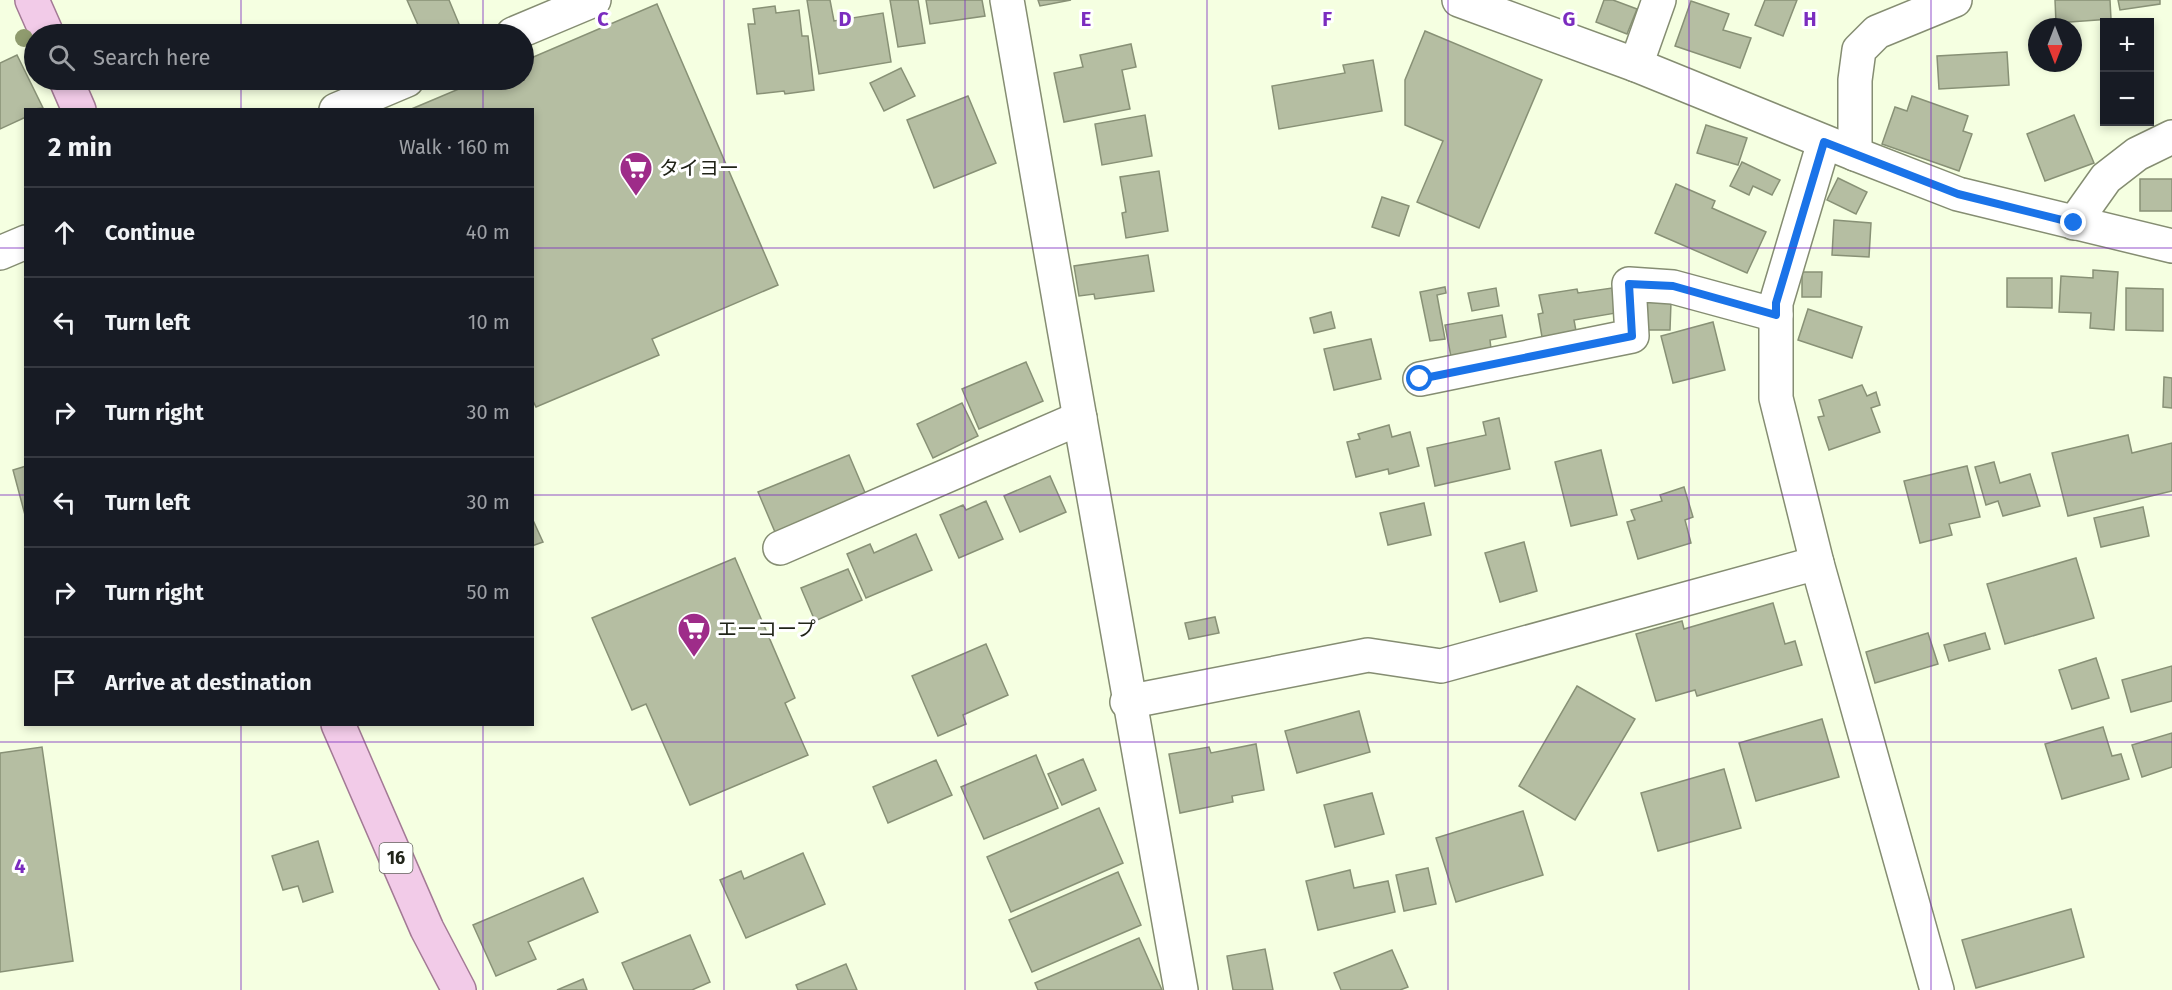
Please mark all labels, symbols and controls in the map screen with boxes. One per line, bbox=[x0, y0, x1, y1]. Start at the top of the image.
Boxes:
text: C bbox=[597, 7, 609, 31]
text: D bbox=[838, 7, 852, 31]
text: E bbox=[1081, 7, 1091, 31]
text: F bbox=[1322, 7, 1332, 31]
text: G bbox=[1563, 7, 1575, 31]
text: H bbox=[1803, 7, 1817, 31]
north arrow bbox=[2028, 18, 2082, 72]
map controls bbox=[2100, 18, 2154, 126]
button: + bbox=[2100, 18, 2154, 72]
search box bbox=[24, 24, 534, 90]
icon: search bbox=[45, 41, 78, 74]
text: Search here bbox=[93, 44, 211, 71]
button: − bbox=[2100, 72, 2154, 126]
text: 2 min bbox=[48, 132, 112, 163]
text: Walk · 160 m bbox=[399, 135, 510, 159]
supermarket icon: タイヨー bbox=[618, 150, 654, 197]
place label: タイヨー bbox=[659, 156, 739, 180]
route end bbox=[2060, 209, 2086, 235]
icon: ahead bbox=[48, 216, 81, 249]
text: Continue bbox=[105, 219, 195, 246]
text: 40 m bbox=[466, 220, 510, 244]
icon: left bbox=[48, 306, 81, 339]
text: Turn left bbox=[105, 309, 190, 336]
text: 10 m bbox=[468, 310, 510, 334]
route start bbox=[1406, 365, 1432, 391]
icon: right bbox=[48, 396, 81, 429]
text: Turn right bbox=[105, 399, 204, 426]
text: 30 m bbox=[466, 400, 510, 424]
icon: left bbox=[48, 486, 81, 519]
text: Turn left bbox=[105, 489, 190, 516]
text: 30 m bbox=[466, 490, 510, 514]
icon: right bbox=[48, 576, 81, 609]
text: Turn right bbox=[105, 579, 204, 606]
text: 50 m bbox=[466, 580, 510, 604]
supermarket icon: エーコープ bbox=[676, 611, 712, 658]
place label: エーコープ bbox=[717, 617, 816, 641]
icon: arrive bbox=[48, 666, 81, 699]
text: Arrive at destination bbox=[105, 669, 312, 696]
road number: 16 bbox=[380, 843, 412, 873]
text: 4 bbox=[14, 854, 26, 878]

